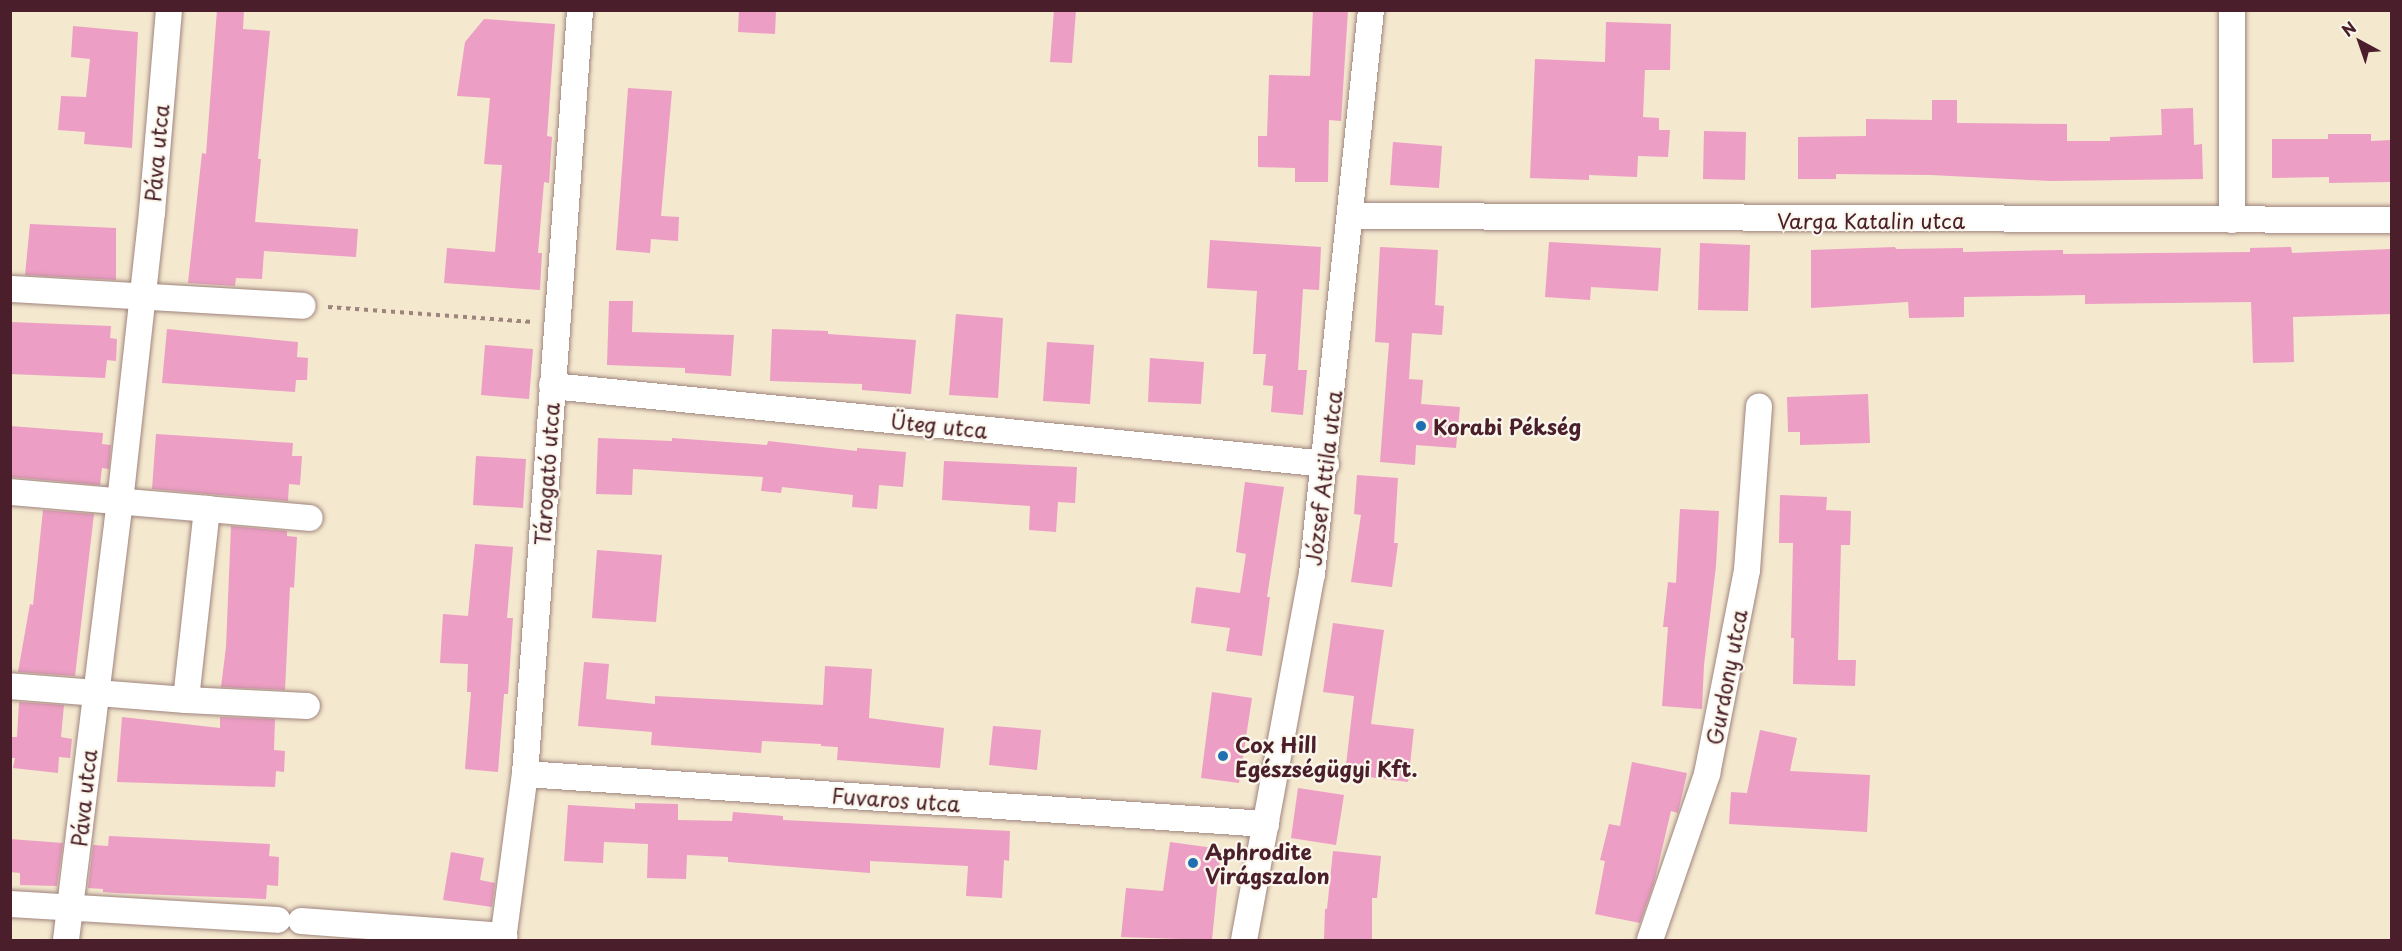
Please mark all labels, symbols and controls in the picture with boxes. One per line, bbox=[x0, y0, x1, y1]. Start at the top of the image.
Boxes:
north arrow bbox=[2330, 12, 2390, 72]
text: N bbox=[2336, 15, 2361, 41]
street label: Páva utca bbox=[139, 102, 173, 204]
street label: Varga Katalin utca bbox=[1776, 207, 1966, 233]
street label: József Attila utca bbox=[1300, 388, 1346, 568]
street label: Tárogató utca bbox=[528, 402, 564, 546]
street label: Üteg utca bbox=[889, 407, 989, 443]
place label: Korabi Pékség bbox=[1433, 413, 1582, 439]
marker: Korabi Pékség bbox=[1414, 419, 1428, 433]
street label: Gurdony utca bbox=[1700, 607, 1752, 747]
place label: Cox Hill Egészségügyi Kft. bbox=[1235, 731, 1419, 781]
street label: Páva utca bbox=[65, 747, 101, 849]
marker: Cox Hill Egészségügyi Kft. bbox=[1216, 749, 1230, 763]
street label: Fuvaros utca bbox=[830, 782, 962, 816]
place label: Aphrodite Virágszalon bbox=[1205, 838, 1330, 888]
marker: Aphrodite Virágszalon bbox=[1186, 856, 1200, 870]

